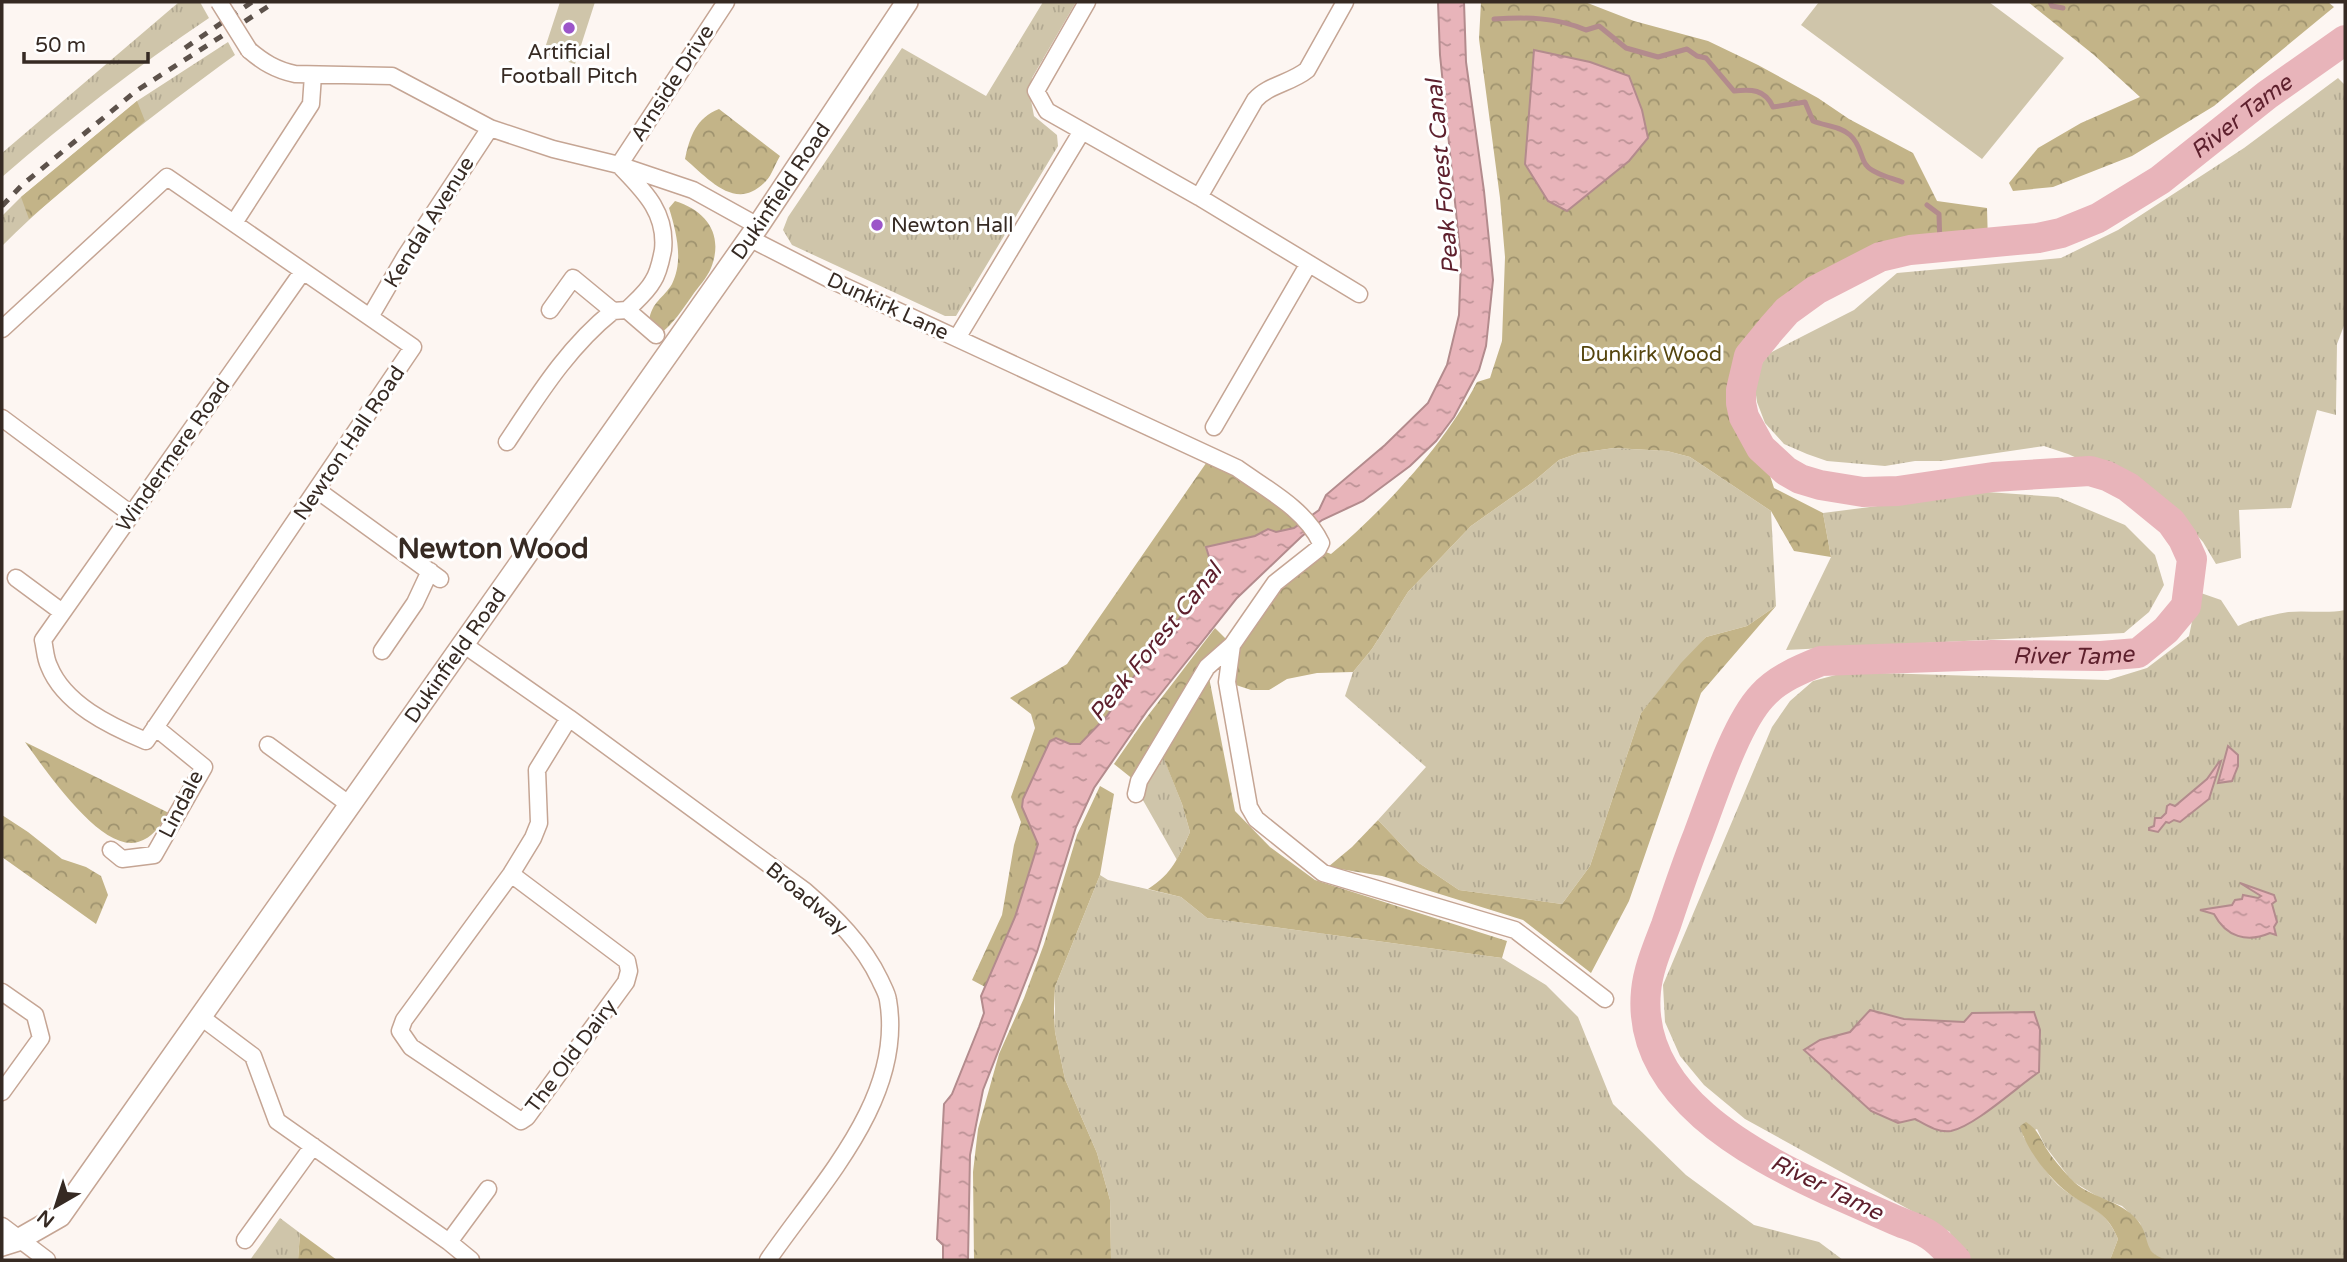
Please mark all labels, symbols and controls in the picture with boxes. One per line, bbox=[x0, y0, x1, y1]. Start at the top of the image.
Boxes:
marker: Artificial Football Pitch bbox=[561, 20, 577, 36]
street label: Arnside Drive bbox=[625, 20, 719, 146]
scale bar bbox=[24, 21, 149, 65]
text: 50 m bbox=[35, 33, 86, 58]
place label: Artificial Football Pitch bbox=[500, 40, 638, 89]
water label: River Tame bbox=[2185, 68, 2299, 165]
water label: Peak Forest Canal bbox=[1420, 76, 1465, 275]
street label: Dukinfield Road bbox=[726, 118, 836, 265]
street label: Kendal Avenue bbox=[379, 152, 480, 292]
place label: Newton Hall bbox=[891, 213, 1013, 238]
marker: Newton Hall bbox=[869, 217, 885, 233]
street label: Dunkirk Lane bbox=[823, 267, 953, 346]
park label: Dunkirk Wood bbox=[1580, 342, 1722, 367]
street label: Newton Hall Road bbox=[289, 361, 410, 525]
street label: Windermere Road bbox=[111, 374, 236, 537]
district label: Newton Wood bbox=[397, 532, 589, 566]
water label: Peak Forest Canal bbox=[1083, 556, 1230, 727]
street label: Dukinfield Road bbox=[399, 583, 512, 728]
water label: River Tame bbox=[2013, 640, 2137, 671]
street label: Lindale bbox=[154, 766, 209, 842]
street label: Broadway bbox=[761, 857, 853, 940]
street label: The Old Dairy bbox=[521, 995, 622, 1118]
water label: River Tame bbox=[1766, 1149, 1889, 1228]
north arrow bbox=[21, 1171, 91, 1241]
text: N bbox=[33, 1205, 59, 1232]

